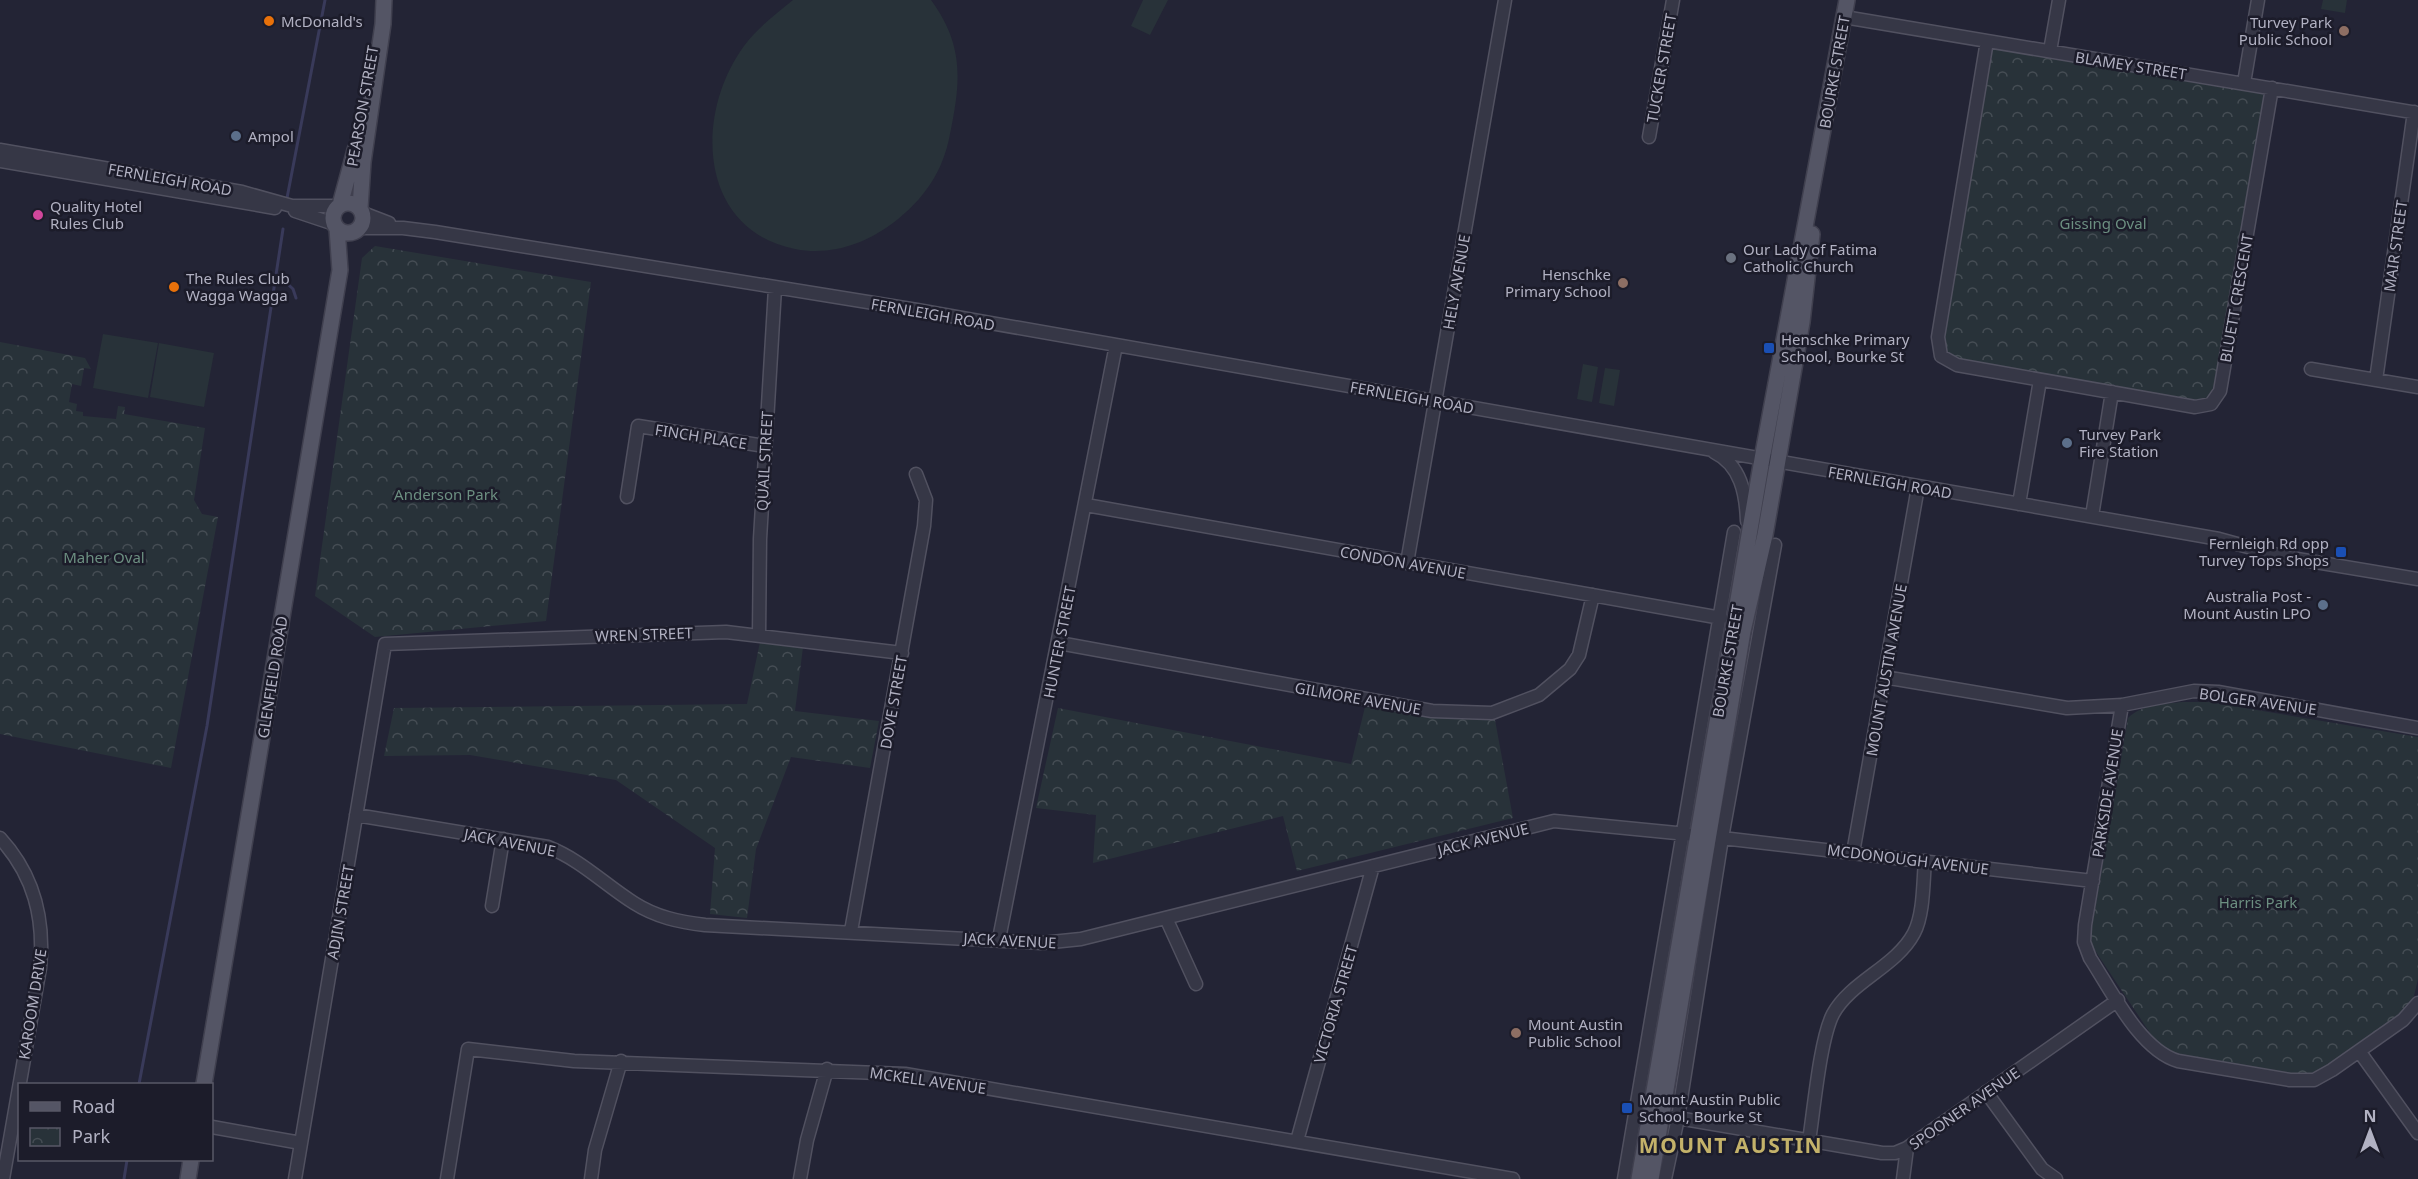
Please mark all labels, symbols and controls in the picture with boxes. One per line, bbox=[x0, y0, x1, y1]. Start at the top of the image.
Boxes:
place label: McDonald's bbox=[281, 11, 363, 31]
street label: TUCKER STREET bbox=[1642, 11, 1681, 124]
place label: Turvey Park Public School bbox=[2239, 12, 2332, 49]
street label: BOURKE STREET bbox=[1814, 13, 1854, 130]
marker: McDonald's bbox=[262, 14, 276, 28]
marker: Turvey Park Public School bbox=[2337, 24, 2351, 38]
street label: PEARSON STREET bbox=[342, 43, 383, 168]
street label: BLAMEY STREET bbox=[2074, 46, 2189, 84]
place label: Ampol bbox=[248, 126, 294, 146]
marker: Ampol bbox=[229, 129, 243, 143]
street label: FERNLEIGH ROAD bbox=[107, 158, 234, 200]
place label: Quality Hotel Rules Club bbox=[50, 196, 142, 233]
street label: MAIR STREET bbox=[2379, 198, 2411, 293]
marker: Quality Hotel Rules Club bbox=[31, 208, 45, 222]
park label: Gissing Oval bbox=[2059, 213, 2147, 233]
street label: BLUETT CRESCENT bbox=[2215, 231, 2257, 364]
street label: HELY AVENUE bbox=[1438, 233, 1474, 331]
place label: Our Lady of Fatima Catholic Church bbox=[1743, 239, 1877, 276]
marker: Our Lady of Fatima Catholic Church bbox=[1724, 251, 1738, 265]
place label: Henschke Primary School bbox=[1505, 264, 1611, 301]
place label: The Rules Club Wagga Wagga bbox=[186, 268, 290, 305]
marker: Henschke Primary School bbox=[1616, 276, 1630, 290]
marker: The Rules Club Wagga Wagga bbox=[167, 280, 181, 294]
street label: FERNLEIGH ROAD bbox=[870, 293, 997, 335]
place label: Henschke Primary School, Bourke St bbox=[1781, 329, 1910, 366]
marker: Henschke Primary School, Bourke St bbox=[1762, 341, 1776, 355]
street label: FERNLEIGH ROAD bbox=[1349, 376, 1476, 418]
street label: QUAIL STREET bbox=[751, 410, 777, 511]
street label: FINCH PLACE bbox=[654, 419, 748, 453]
place label: Turvey Park Fire Station bbox=[2079, 424, 2161, 461]
marker: Turvey Park Fire Station bbox=[2060, 436, 2074, 450]
street label: FERNLEIGH ROAD bbox=[1827, 461, 1954, 503]
park label: Anderson Park bbox=[394, 484, 498, 504]
place label: Fernleigh Rd opp Turvey Tops Shops bbox=[2199, 533, 2329, 570]
street label: CONDON AVENUE bbox=[1339, 541, 1467, 583]
marker: Fernleigh Rd opp Turvey Tops Shops bbox=[2334, 545, 2348, 559]
park label: Maher Oval bbox=[63, 547, 145, 567]
street label: MOUNT AUSTIN AVENUE bbox=[1861, 582, 1911, 758]
street label: HUNTER STREET bbox=[1038, 583, 1080, 700]
place label: Australia Post - Mount Austin LPO bbox=[2183, 586, 2311, 623]
marker: Australia Post - Mount Austin LPO bbox=[2316, 598, 2330, 612]
street label: BOURKE STREET bbox=[1707, 602, 1747, 719]
street label: GLENFIELD ROAD bbox=[252, 614, 292, 740]
street label: WREN STREET bbox=[595, 622, 694, 646]
street label: DOVE STREET bbox=[875, 653, 911, 750]
street label: GILMORE AVENUE bbox=[1293, 677, 1423, 719]
street label: BOLGER AVENUE bbox=[2198, 683, 2318, 719]
street label: PARKSIDE AVENUE bbox=[2087, 727, 2127, 859]
street label: JACK AVENUE bbox=[1433, 818, 1531, 860]
street label: JACK AVENUE bbox=[460, 823, 558, 861]
street label: MCDONOUGH AVENUE bbox=[1826, 839, 1990, 879]
street label: ADJIN STREET bbox=[322, 862, 358, 961]
park label: Harris Park bbox=[2219, 892, 2297, 912]
street label: JACK AVENUE bbox=[961, 927, 1057, 952]
street label: VICTORIA STREET bbox=[1309, 942, 1362, 1065]
street label: KAROOM DRIVE bbox=[13, 947, 51, 1061]
place label: Mount Austin Public School bbox=[1528, 1014, 1623, 1051]
marker: Mount Austin Public School bbox=[1509, 1026, 1523, 1040]
street label: MCKELL AVENUE bbox=[868, 1062, 988, 1098]
street label: SPOONER AVENUE bbox=[1905, 1062, 2023, 1154]
legend bbox=[18, 1083, 213, 1161]
place label: Mount Austin Public School, Bourke St bbox=[1639, 1089, 1781, 1126]
text: Road bbox=[72, 1094, 115, 1118]
marker: Mount Austin Public School, Bourke St bbox=[1620, 1101, 1634, 1115]
north arrow bbox=[2340, 1101, 2400, 1161]
text: N bbox=[2363, 1105, 2377, 1127]
text: Park bbox=[72, 1124, 110, 1148]
district label: MOUNT AUSTIN bbox=[1639, 1131, 1823, 1159]

